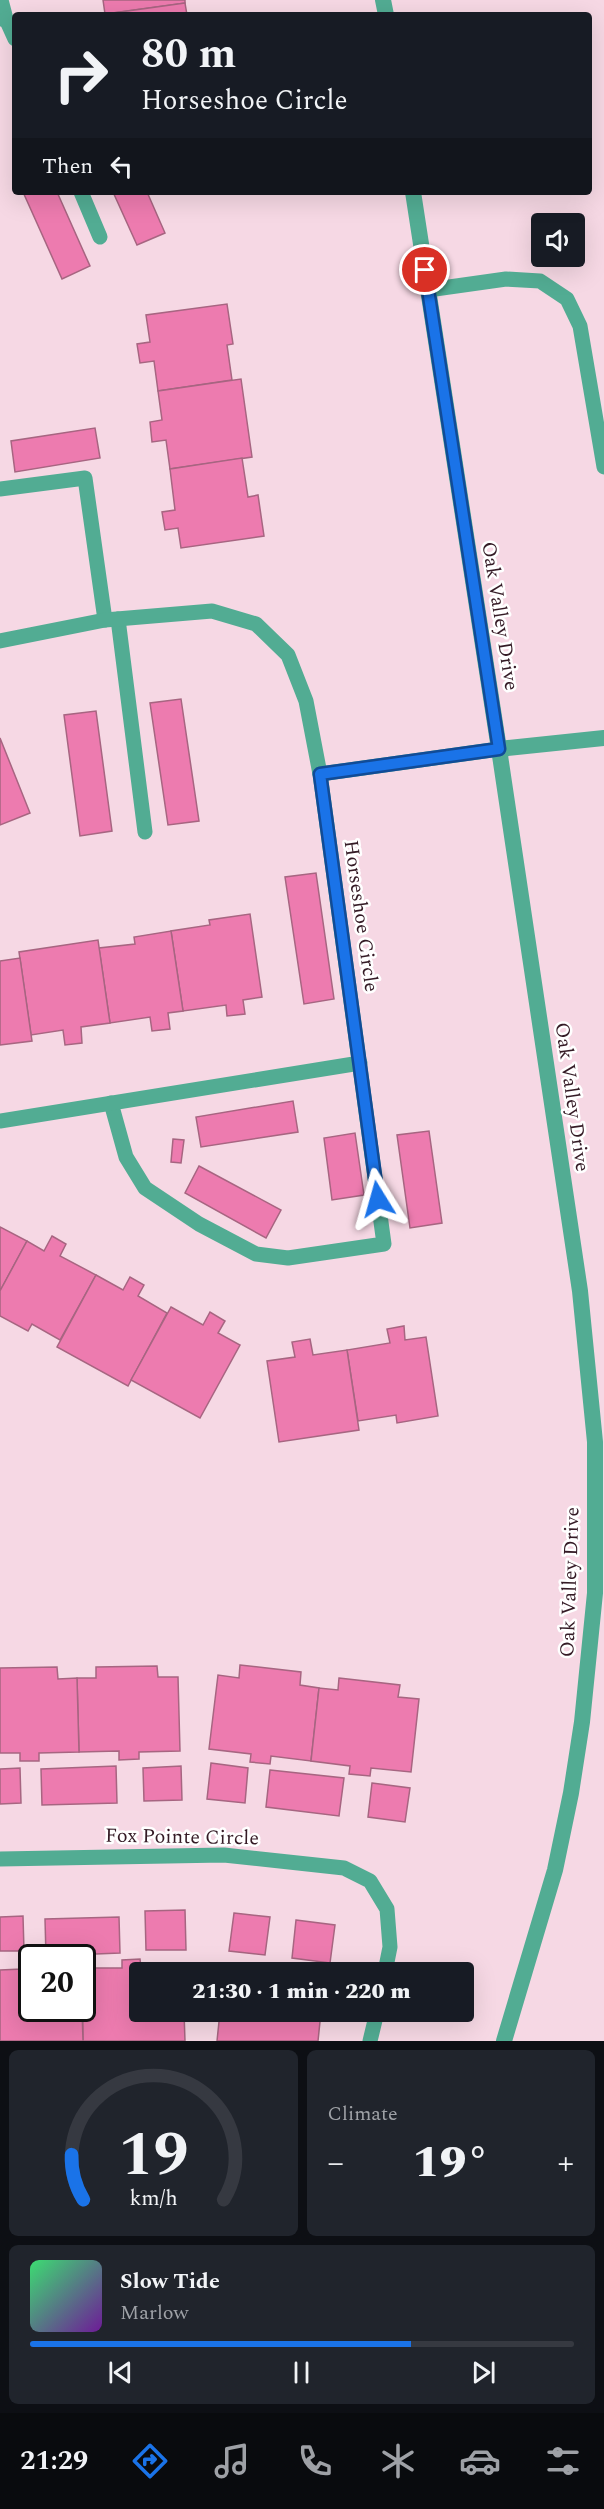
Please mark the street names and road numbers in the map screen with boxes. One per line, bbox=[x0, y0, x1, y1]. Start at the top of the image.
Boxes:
street label: Oak Valley Drive bbox=[473, 539, 527, 693]
street label: Horseshoe Circle bbox=[336, 838, 386, 994]
street label: Oak Valley Drive bbox=[547, 1020, 597, 1174]
street label: Oak Valley Drive bbox=[552, 1506, 588, 1658]
street label: Fox Pointe Circle bbox=[105, 1821, 259, 1853]

